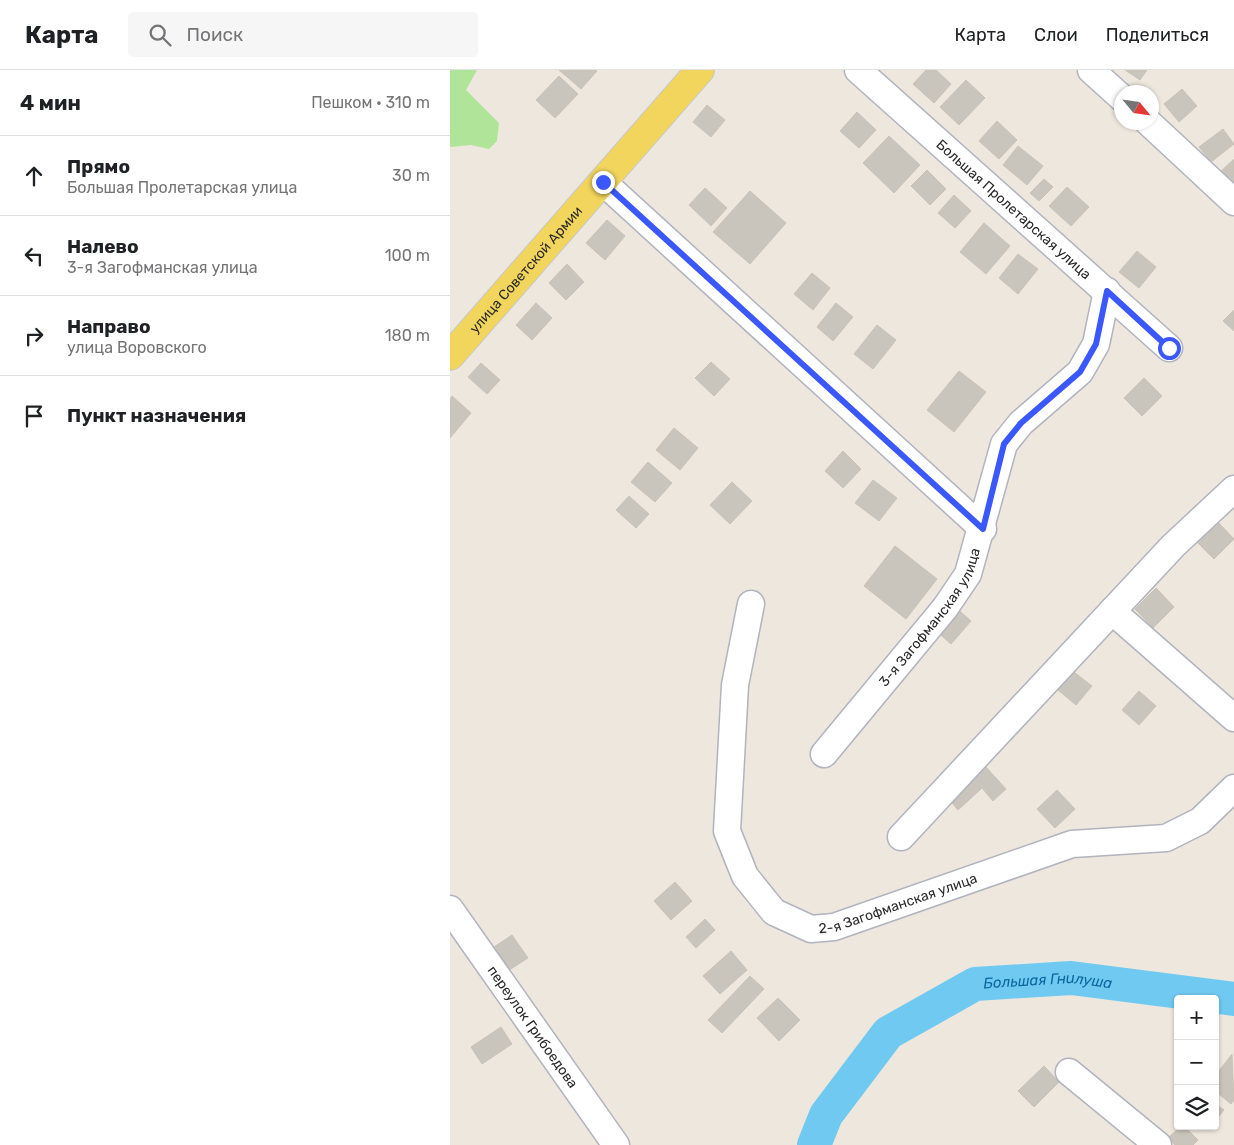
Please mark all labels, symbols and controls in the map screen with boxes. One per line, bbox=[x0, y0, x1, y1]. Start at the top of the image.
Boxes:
search box bbox=[128, 12, 478, 57]
text: Карта bbox=[25, 21, 98, 49]
icon: search bbox=[146, 21, 174, 49]
text: Поиск bbox=[186, 23, 243, 46]
text: Карта bbox=[955, 24, 1006, 46]
text: Слои bbox=[1034, 24, 1078, 46]
text: Поделиться bbox=[1106, 24, 1209, 46]
north arrow bbox=[1114, 85, 1159, 130]
text: 4 мин bbox=[20, 90, 81, 115]
text: Пешком · 310 m bbox=[311, 93, 430, 112]
street label: Большая Пролетарская улица bbox=[933, 136, 1094, 283]
text: Прямо bbox=[67, 155, 130, 178]
icon: ahead bbox=[20, 162, 48, 190]
text: 30 m bbox=[392, 166, 430, 185]
route end bbox=[592, 171, 615, 194]
text: Большая Пролетарская улица bbox=[67, 178, 297, 197]
street label: улица Советской Армии bbox=[466, 203, 586, 337]
text: Налево bbox=[67, 235, 139, 258]
icon: left bbox=[20, 242, 48, 270]
text: 100 m bbox=[385, 246, 430, 265]
text: 3-я Загофманская улица bbox=[67, 258, 258, 277]
text: Направо bbox=[67, 315, 151, 338]
icon: right bbox=[20, 322, 48, 350]
text: 180 m bbox=[385, 326, 430, 345]
route start bbox=[1158, 337, 1181, 360]
text: улица Воровского bbox=[67, 338, 207, 357]
icon: arrive bbox=[20, 402, 48, 430]
text: Пункт назначения bbox=[67, 404, 246, 427]
street label: 3-я Загофманская улица bbox=[876, 546, 984, 690]
street label: 2-я Загофманская улица bbox=[818, 870, 979, 937]
street label: переулок Грибоедова bbox=[484, 963, 581, 1091]
water label: Большая Гнилуша bbox=[983, 969, 1113, 992]
map controls bbox=[1174, 995, 1219, 1130]
button: + bbox=[1174, 995, 1219, 1040]
button: − bbox=[1174, 1040, 1219, 1085]
button: layers bbox=[1174, 1085, 1219, 1130]

